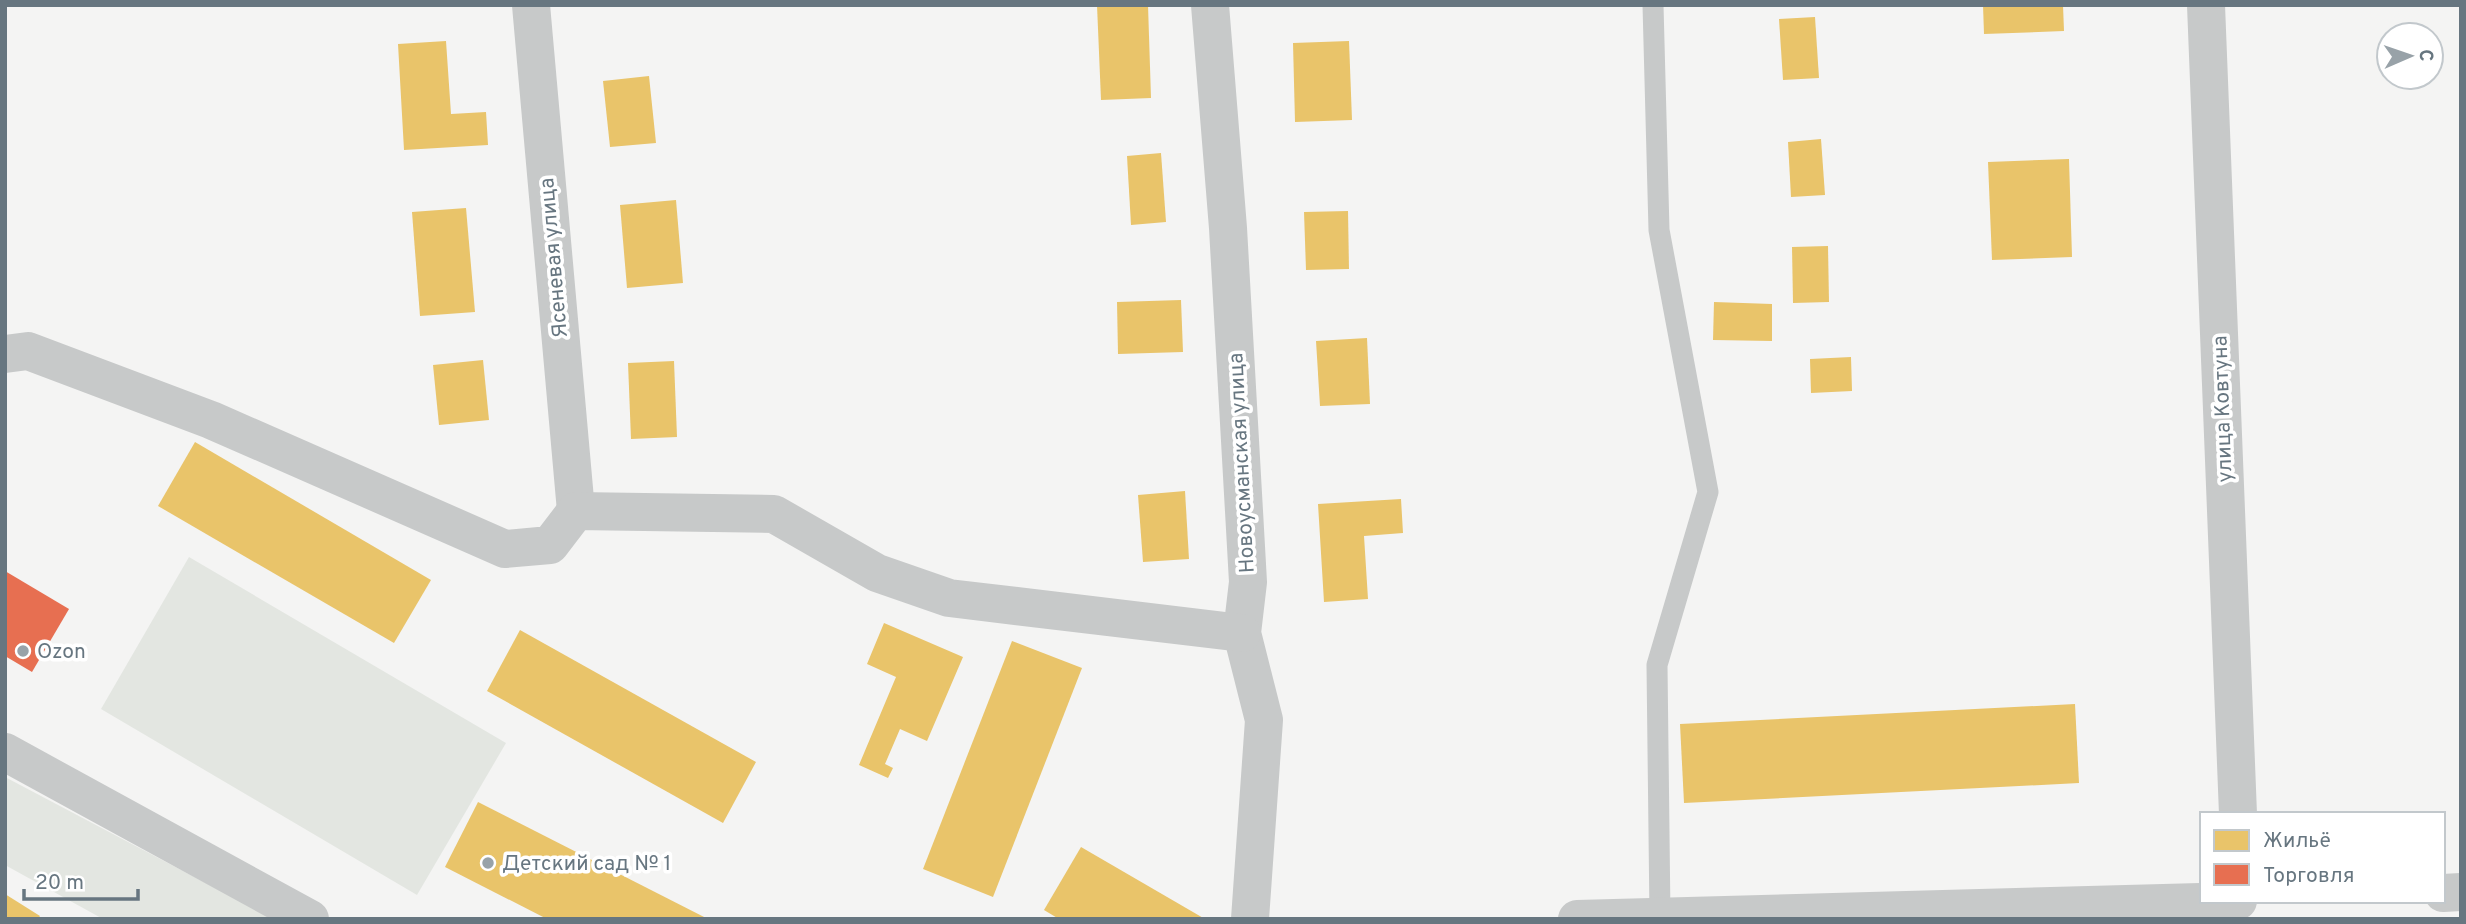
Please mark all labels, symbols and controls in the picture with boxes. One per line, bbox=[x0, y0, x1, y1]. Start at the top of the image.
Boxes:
north arrow bbox=[2375, 21, 2445, 91]
text: С bbox=[2413, 49, 2437, 62]
street label: Ясеневая улица bbox=[534, 176, 575, 339]
street label: улица Ковтуна bbox=[2207, 335, 2240, 483]
street label: Новоусманская улица bbox=[1223, 352, 1262, 574]
place label: Ozon bbox=[37, 639, 86, 666]
marker: Ozon bbox=[15, 643, 31, 659]
legend bbox=[2200, 812, 2445, 903]
text: Жильё bbox=[2263, 828, 2331, 855]
place label: Детский сад № 1 bbox=[502, 851, 671, 878]
marker: Детский сад № 1 bbox=[480, 855, 496, 871]
scale bar bbox=[24, 858, 138, 902]
text: Торговля bbox=[2263, 863, 2354, 890]
text: 20 m bbox=[35, 870, 84, 897]

